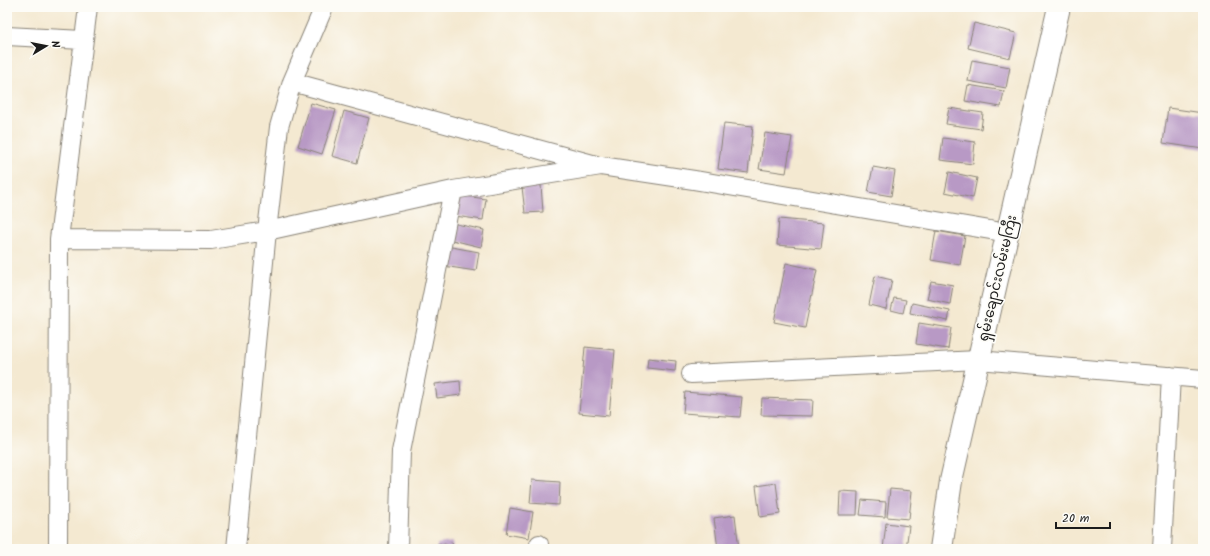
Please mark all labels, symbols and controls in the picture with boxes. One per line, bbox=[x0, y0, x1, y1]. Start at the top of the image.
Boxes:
north arrow bbox=[26, 26, 66, 66]
text: N bbox=[45, 39, 64, 49]
street label: ရှမ်းချောင်းလမ်းမကြီး bbox=[973, 213, 1023, 344]
scale bar bbox=[1056, 504, 1110, 530]
text: 20 m bbox=[1062, 509, 1090, 528]

